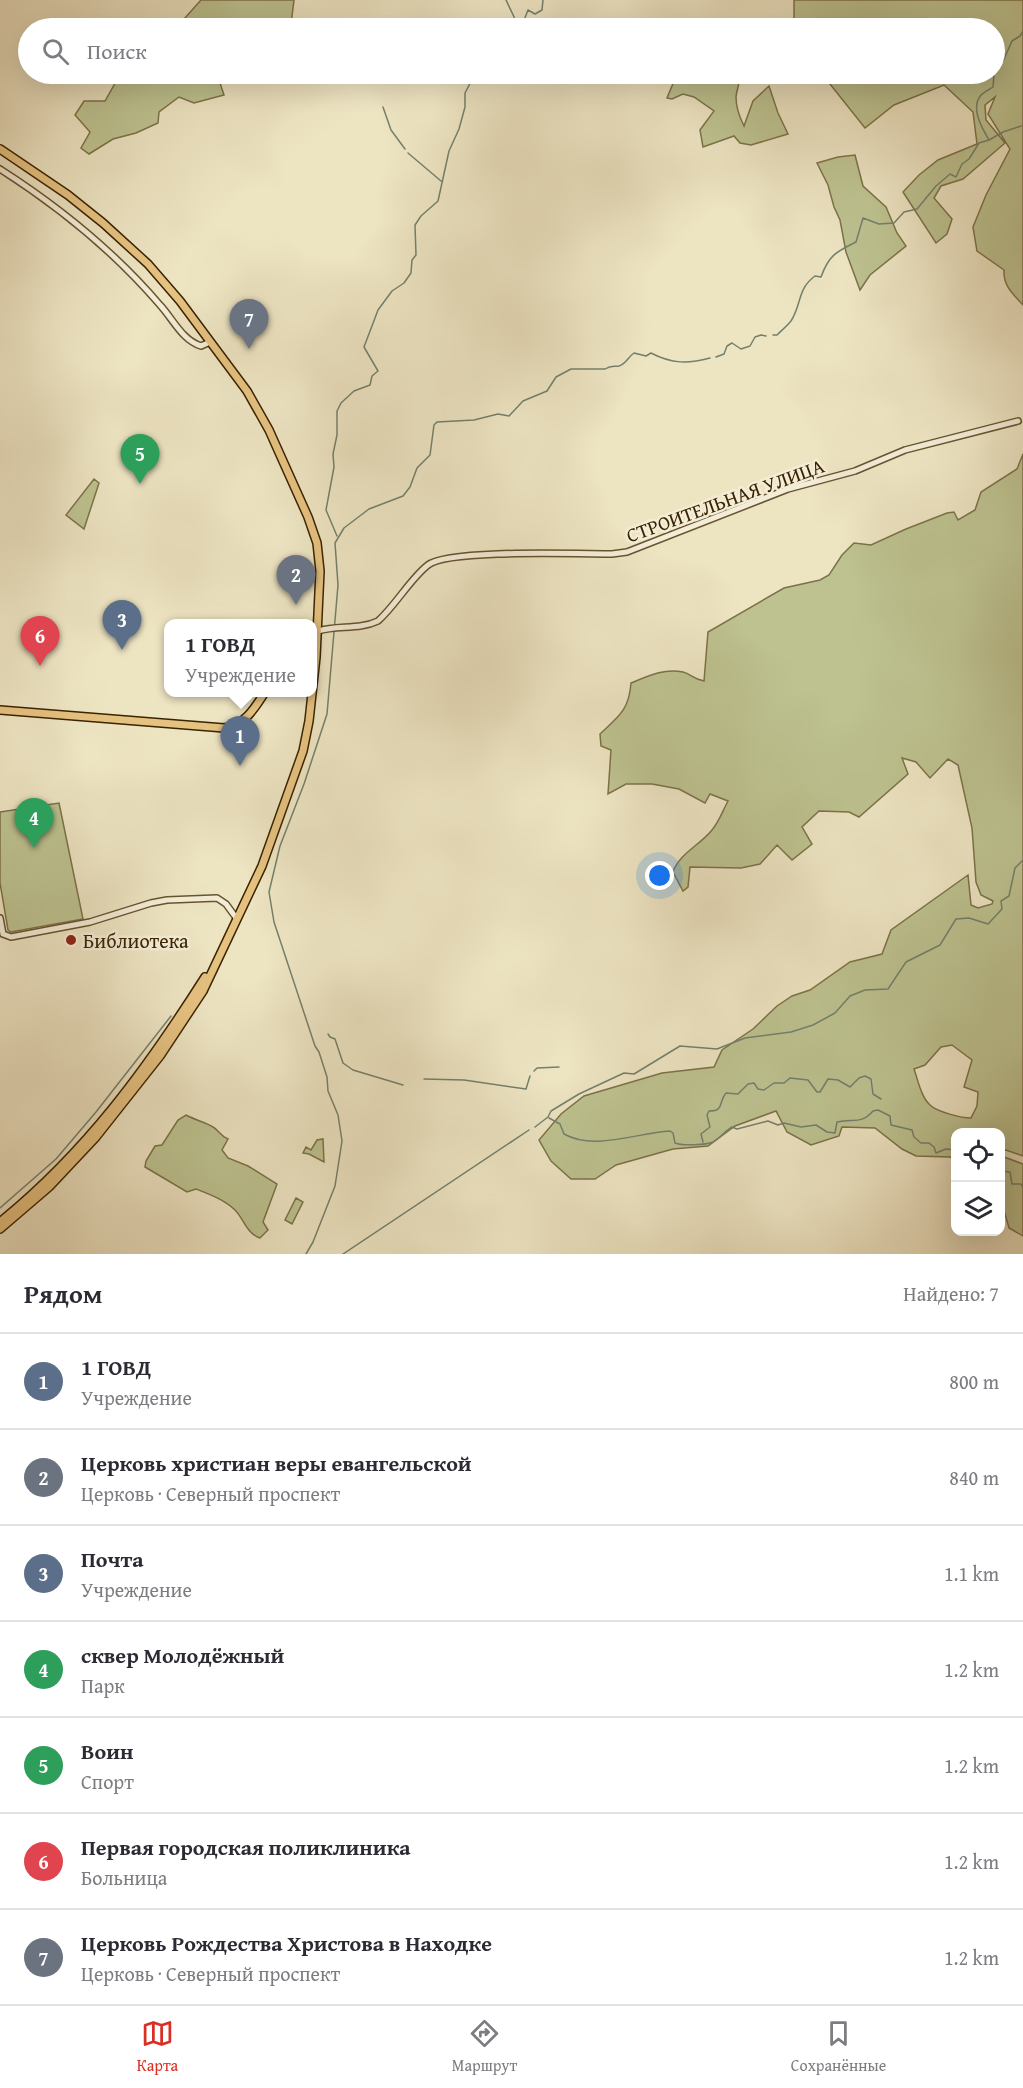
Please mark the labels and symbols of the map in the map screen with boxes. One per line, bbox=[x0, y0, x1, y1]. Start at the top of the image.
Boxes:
pin: 7 bbox=[230, 300, 268, 349]
pin: 5 bbox=[120, 434, 160, 484]
street label: СТРОИТЕЛЬНАЯ УЛИЦА bbox=[622, 451, 828, 549]
pin: 2 bbox=[276, 556, 316, 605]
pin: 3 bbox=[102, 600, 142, 650]
pin: 6 bbox=[20, 616, 60, 666]
pin: 1 bbox=[220, 716, 260, 766]
pin: 4 bbox=[15, 798, 54, 848]
your location bbox=[645, 861, 674, 890]
place label: Библиотека bbox=[83, 926, 189, 955]
marker: Библиотека bbox=[64, 933, 78, 947]

